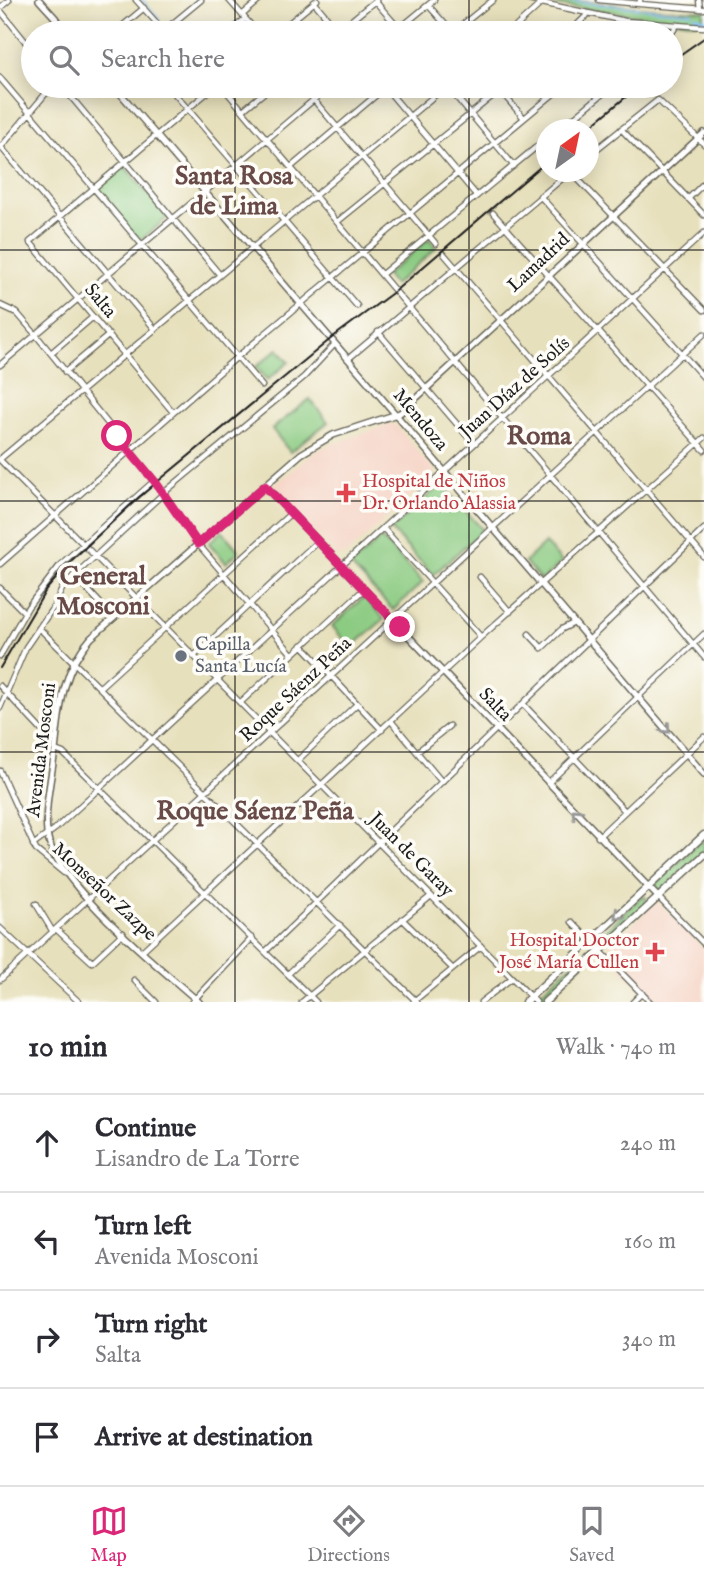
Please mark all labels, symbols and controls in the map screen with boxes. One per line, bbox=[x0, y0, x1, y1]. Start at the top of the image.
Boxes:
search box bbox=[21, 21, 683, 98]
icon: search bbox=[45, 41, 83, 79]
text: Search here bbox=[101, 43, 225, 76]
north arrow bbox=[536, 119, 599, 182]
district label: Santa Rosa de Lima bbox=[175, 160, 294, 223]
street label: Lamadrid bbox=[503, 227, 576, 298]
street label: Salta bbox=[79, 279, 122, 324]
street label: Juan Díaz de Solís bbox=[453, 332, 575, 445]
street label: Mendoza bbox=[387, 384, 453, 457]
route start bbox=[101, 420, 132, 451]
district label: Roma bbox=[507, 420, 572, 453]
place label: Hospital de Niños Dr. Orlando Alassia bbox=[362, 470, 517, 516]
marker: Hospital de Niños Dr. Orlando Alassia bbox=[336, 483, 356, 503]
district label: General Mosconi bbox=[56, 560, 150, 623]
route end bbox=[384, 611, 415, 642]
street label: Roque Sáenz Peña bbox=[235, 632, 358, 748]
place label: Capilla Santa Lucía bbox=[195, 633, 287, 679]
marker: Capilla Santa Lucía bbox=[173, 648, 189, 664]
street label: Avenida Mosconi bbox=[22, 681, 62, 820]
street label: Salta bbox=[473, 683, 517, 728]
one-way arrow bbox=[658, 720, 670, 733]
district label: Roque Sáenz Peña bbox=[156, 795, 354, 828]
street label: Juan de Garay bbox=[362, 806, 459, 903]
one-way arrow bbox=[572, 808, 584, 821]
street label: Monseñor Zazpe bbox=[47, 837, 161, 947]
one-way arrow bbox=[613, 906, 626, 919]
place label: Hospital Doctor José María Cullen bbox=[497, 929, 639, 975]
marker: Hospital Doctor José María Cullen bbox=[645, 942, 665, 962]
text: 10 min bbox=[28, 1029, 108, 1067]
text: Walk · 740 m bbox=[556, 1033, 676, 1062]
text: Continue bbox=[95, 1112, 196, 1145]
icon: ahead bbox=[28, 1124, 66, 1162]
text: 240 m bbox=[620, 1129, 676, 1158]
text: Lisandro de La Torre bbox=[95, 1145, 300, 1174]
text: Turn left bbox=[95, 1210, 192, 1243]
icon: left bbox=[28, 1222, 66, 1260]
text: 160 m bbox=[624, 1227, 676, 1256]
text: Avenida Mosconi bbox=[95, 1243, 259, 1272]
text: Turn right bbox=[95, 1308, 208, 1341]
icon: right bbox=[28, 1320, 66, 1358]
text: 340 m bbox=[622, 1325, 676, 1354]
text: Salta bbox=[95, 1341, 141, 1370]
icon: arrive bbox=[28, 1418, 66, 1456]
text: Arrive at destination bbox=[95, 1421, 313, 1454]
tab: Map bbox=[90, 1502, 128, 1568]
tab: Directions bbox=[307, 1502, 390, 1568]
tab: Saved bbox=[569, 1502, 614, 1568]

